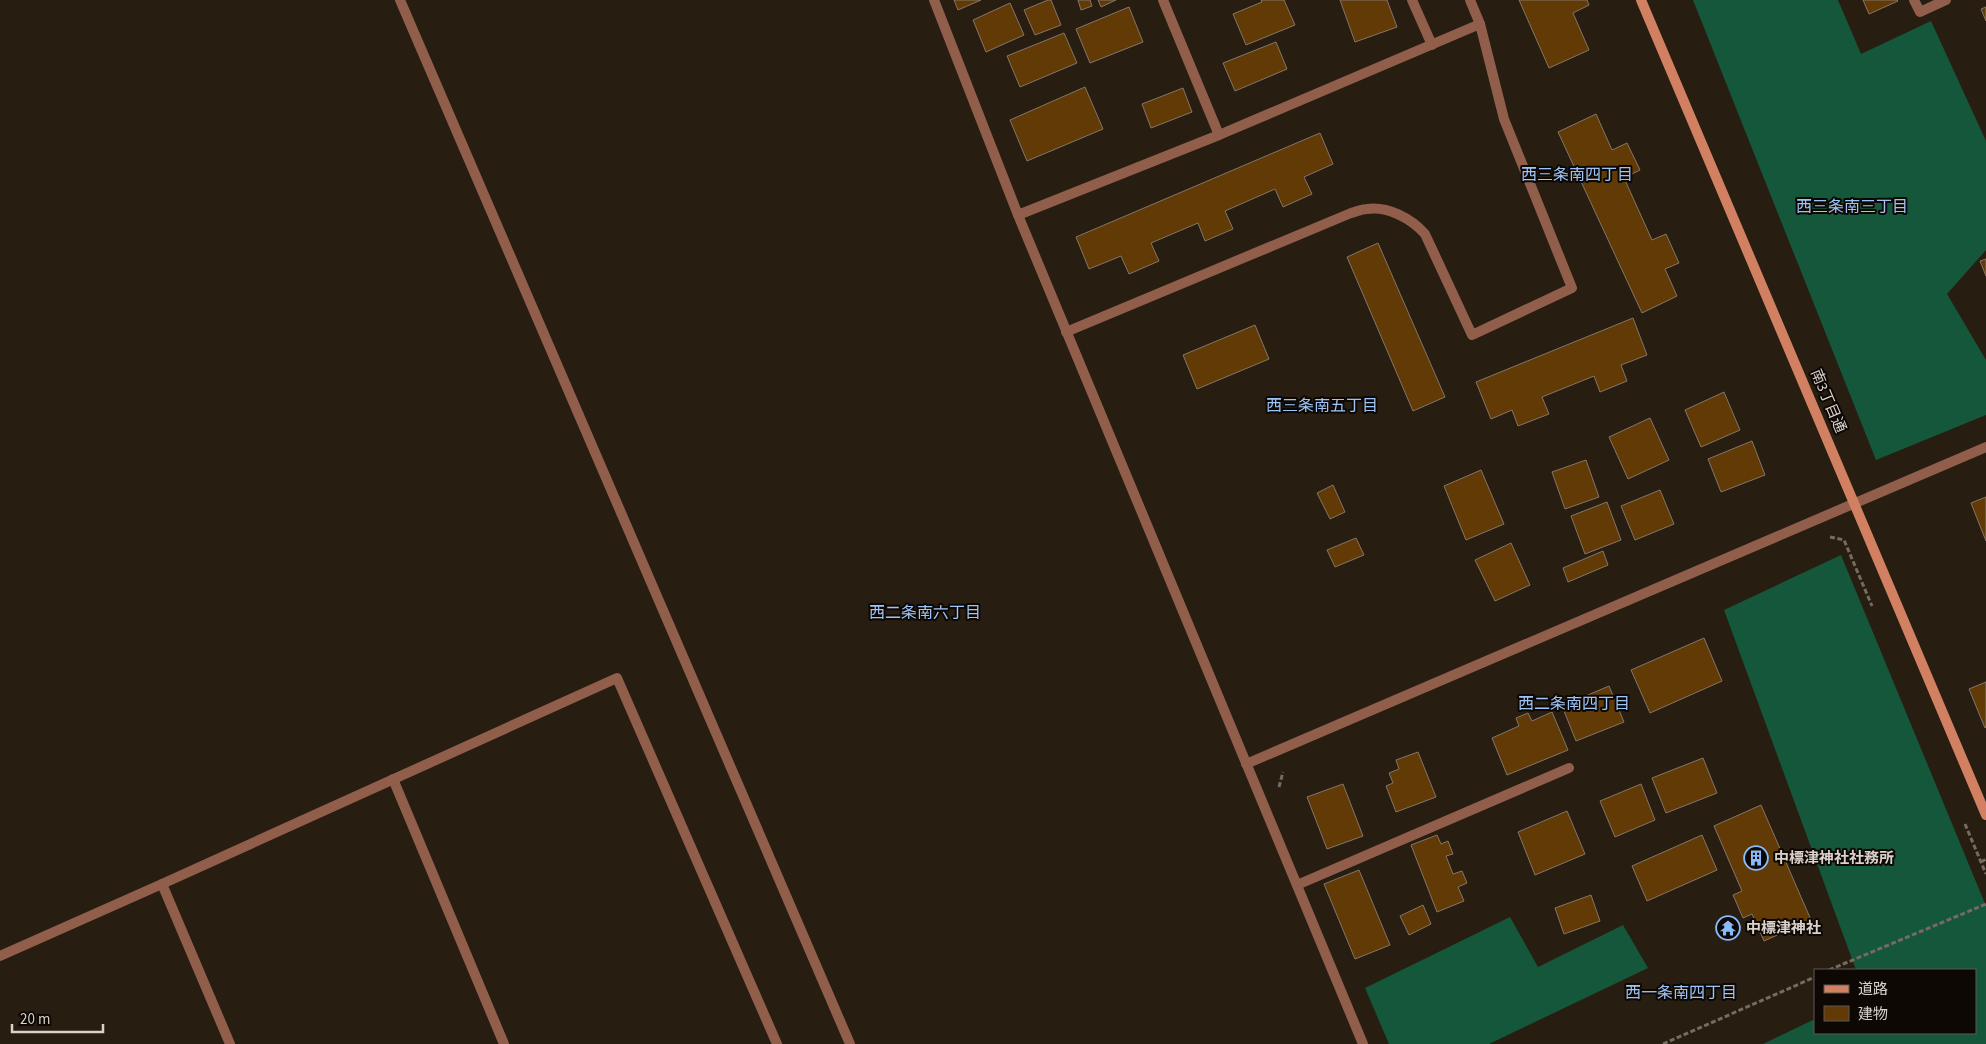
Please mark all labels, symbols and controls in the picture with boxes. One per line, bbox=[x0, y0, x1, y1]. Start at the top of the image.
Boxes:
district label: 西三条南四丁目 bbox=[1521, 164, 1633, 186]
district label: 西三条南三丁目 bbox=[1796, 196, 1908, 218]
street label: 南3丁目通 bbox=[1805, 366, 1851, 436]
district label: 西三条南五丁目 bbox=[1266, 395, 1378, 417]
district label: 西二条南六丁目 bbox=[869, 602, 981, 624]
district label: 西二条南四丁目 bbox=[1518, 693, 1630, 715]
building icon: 中標津神社社務所 bbox=[1743, 845, 1769, 871]
place label: 中標津神社社務所 bbox=[1774, 848, 1894, 869]
temple icon: 中標津神社 bbox=[1715, 915, 1741, 941]
place label: 中標津神社 bbox=[1746, 918, 1821, 939]
legend bbox=[1814, 969, 1976, 1034]
text: 道路 bbox=[1858, 979, 1888, 1000]
district label: 西一条南四丁目 bbox=[1625, 982, 1737, 1004]
scale bar bbox=[12, 1002, 104, 1034]
text: 建物 bbox=[1858, 1004, 1888, 1025]
text: 20 m bbox=[20, 1009, 50, 1030]

